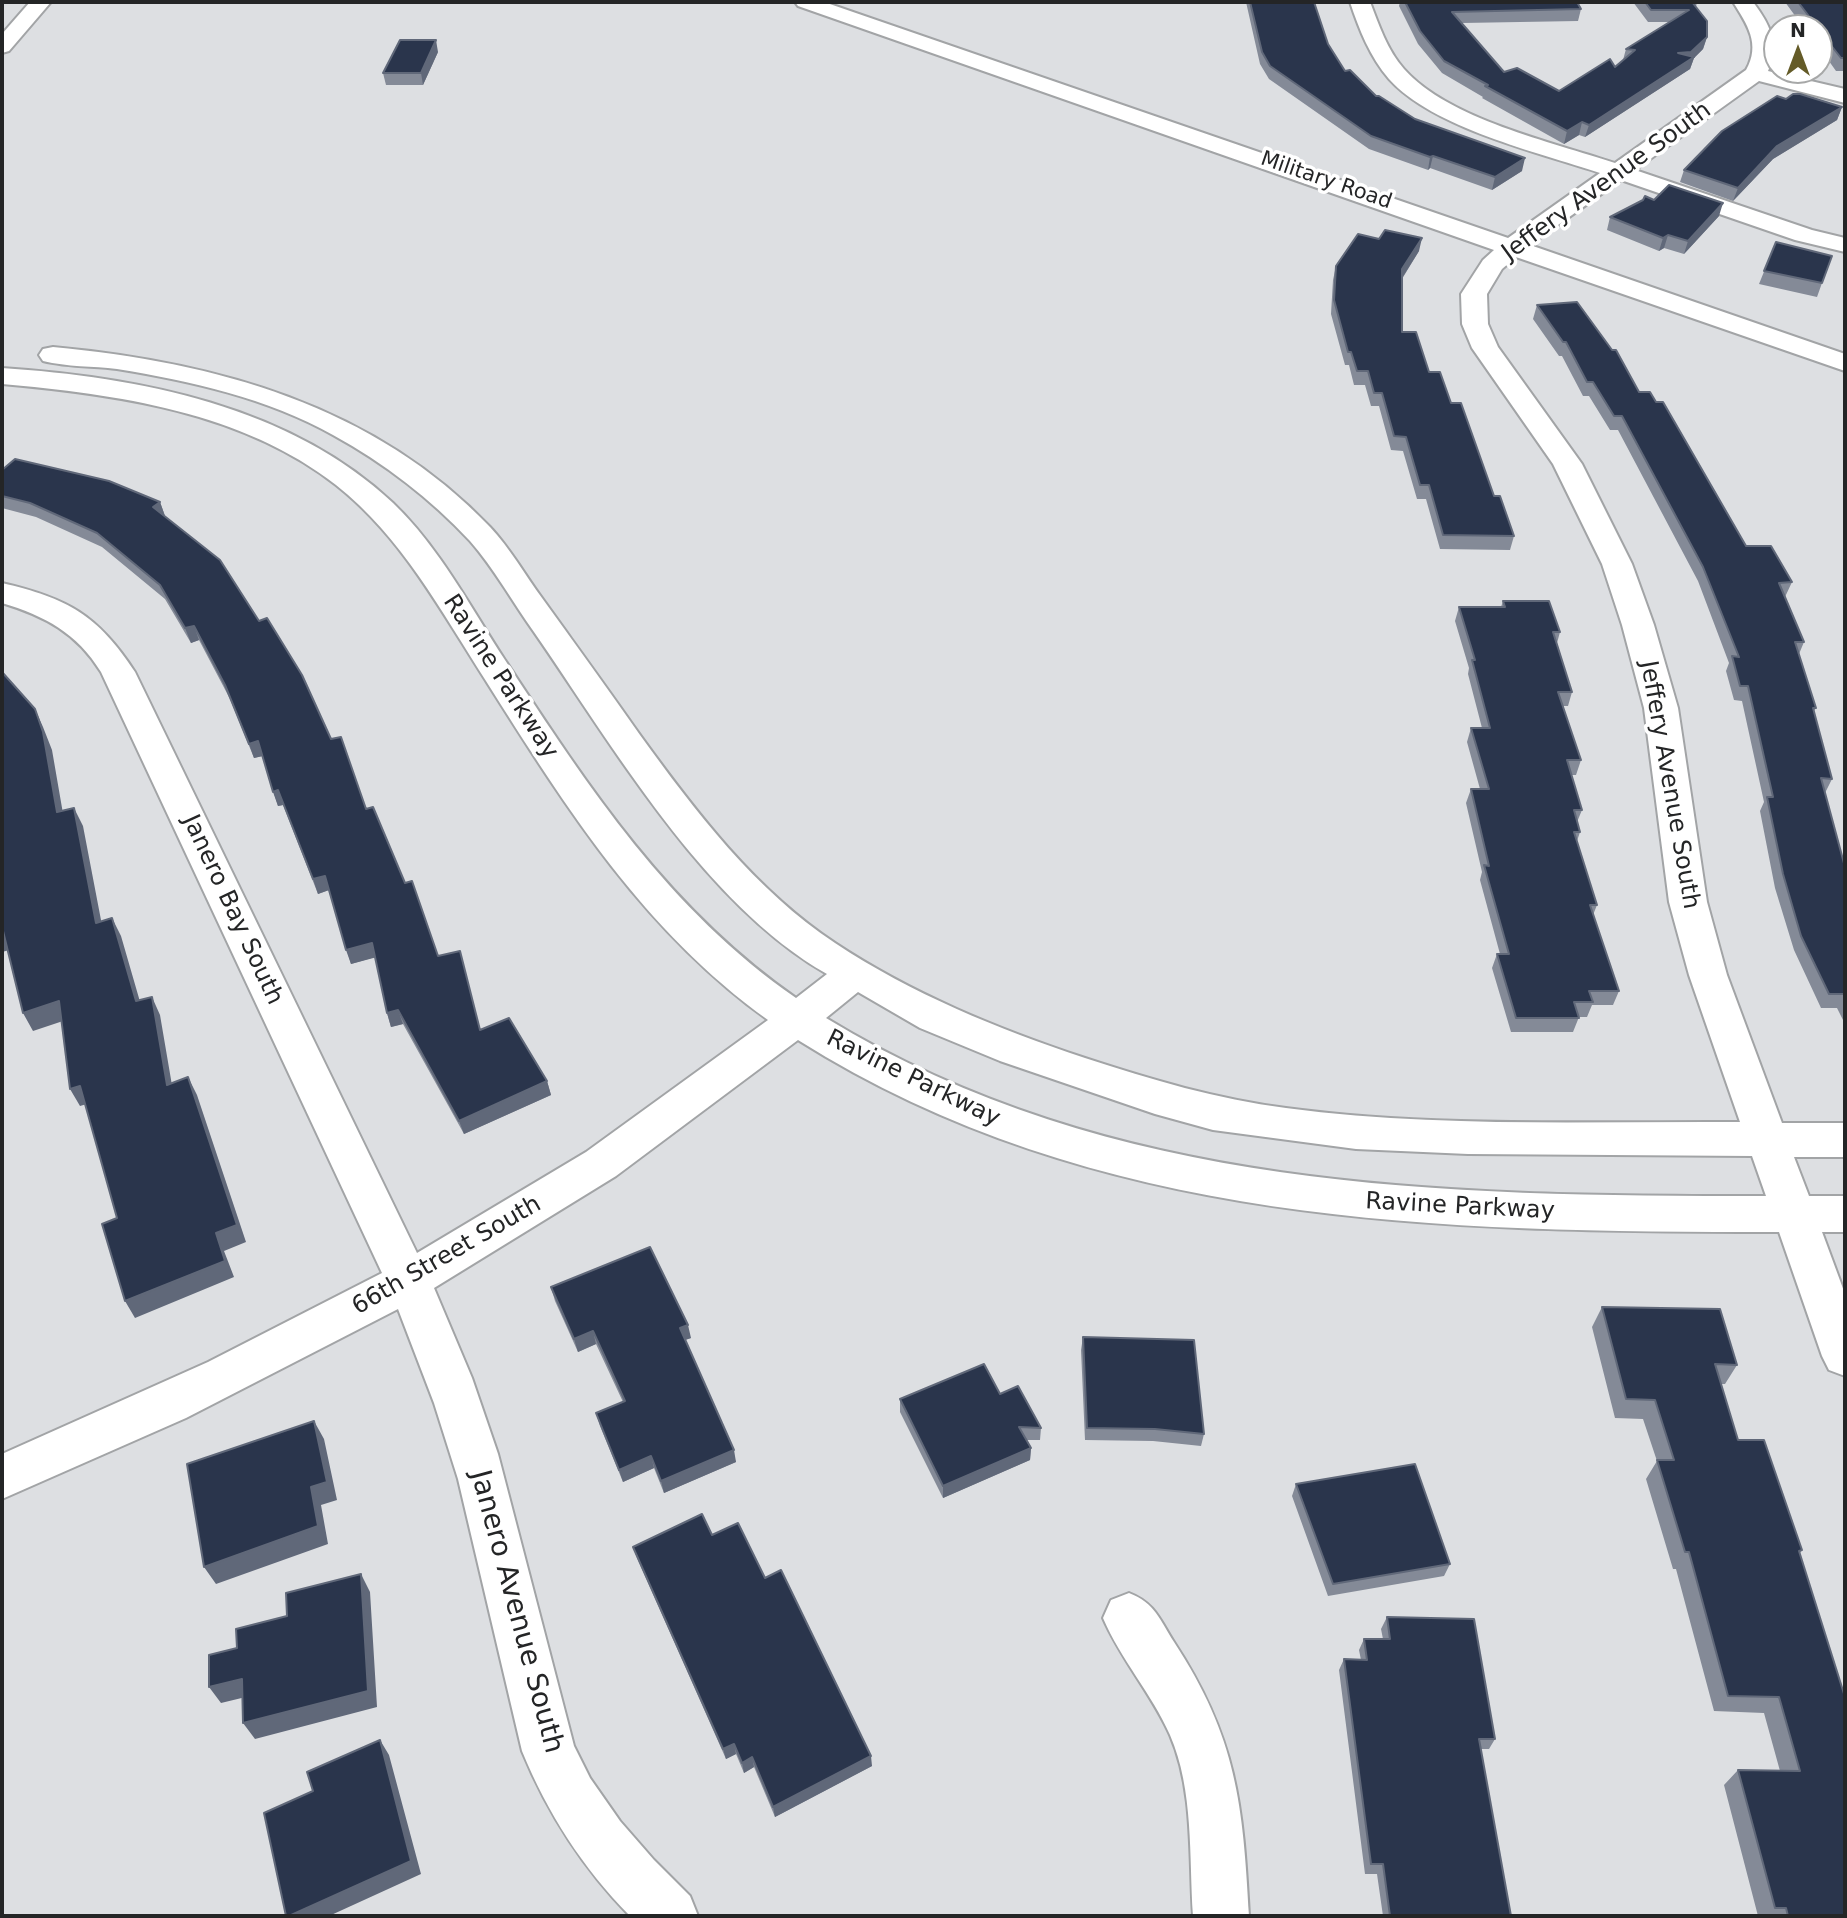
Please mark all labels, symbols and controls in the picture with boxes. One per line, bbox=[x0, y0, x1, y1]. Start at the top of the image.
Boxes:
north arrow bbox=[1763, 14, 1833, 84]
text: N bbox=[1790, 19, 1806, 41]
street label: Jeffery Avenue South bbox=[1497, 96, 1717, 268]
street label: Military Road bbox=[1257, 147, 1395, 215]
street label: Ravine Parkway bbox=[436, 590, 564, 764]
street label: Jeffery Avenue South bbox=[1633, 659, 1705, 911]
street label: Janero Bay South bbox=[175, 810, 289, 1010]
street label: Ravine Parkway bbox=[821, 1024, 1005, 1134]
street label: Ravine Parkway bbox=[1365, 1188, 1555, 1226]
street label: 66th Street South bbox=[348, 1190, 546, 1322]
street label: Janero Avenue South bbox=[462, 1467, 570, 1757]

